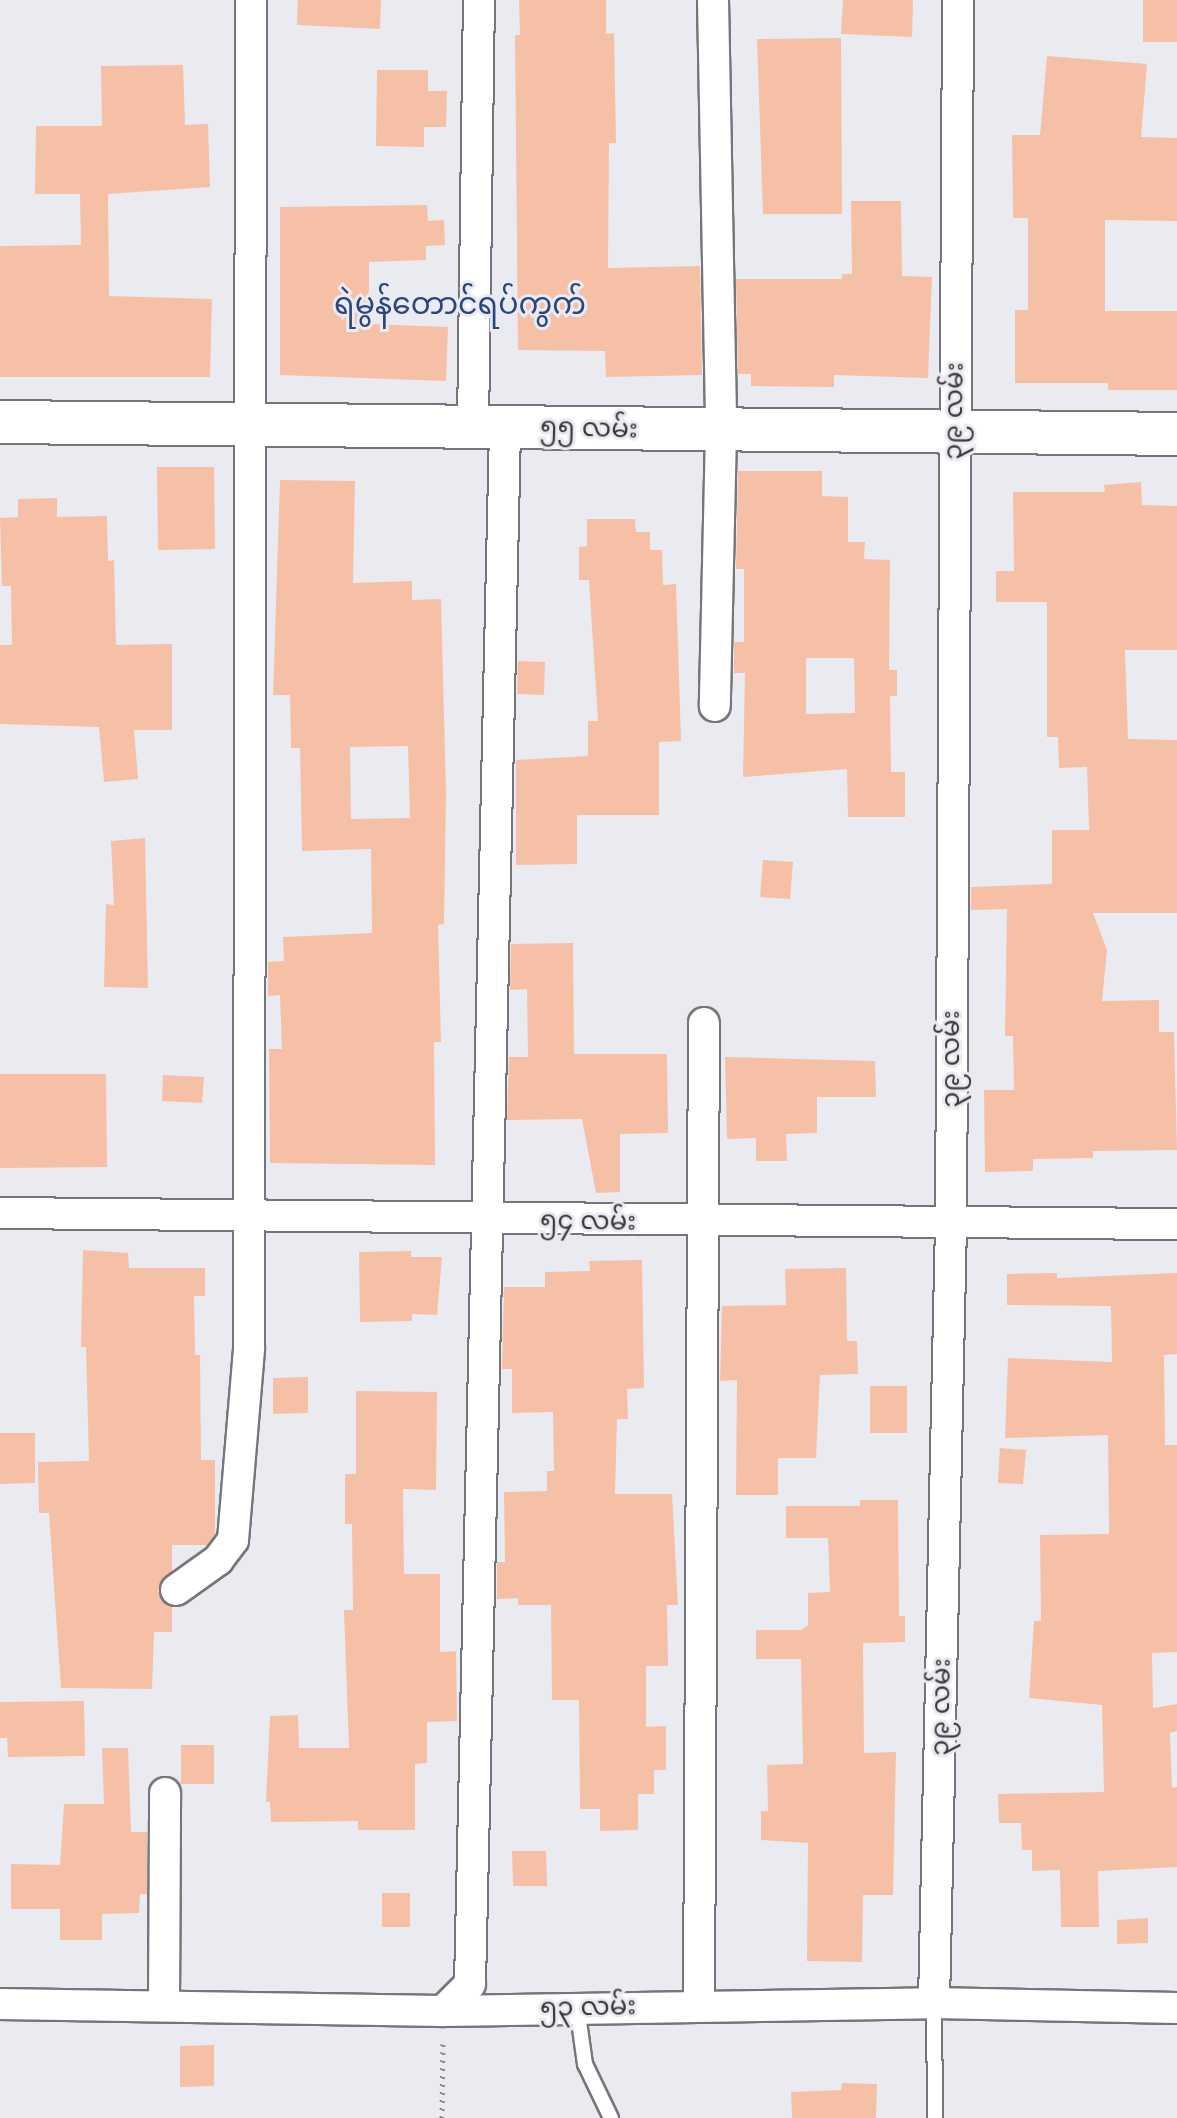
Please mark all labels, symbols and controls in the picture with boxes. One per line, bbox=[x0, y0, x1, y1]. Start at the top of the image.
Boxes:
district label: ရဲမွန်တောင်ရပ်ကွက် bbox=[334, 287, 586, 323]
street label: ၃၉ လမ်း bbox=[938, 362, 970, 460]
street label: ၅၅ လမ်း bbox=[540, 411, 638, 445]
street label: ၃၉ လမ်း bbox=[935, 1010, 967, 1108]
street label: ၅၄ လမ်း bbox=[540, 1205, 636, 1237]
street label: ၃၉ လမ်း bbox=[925, 1658, 957, 1756]
street label: ၅၃ လမ်း bbox=[540, 1991, 636, 2023]

